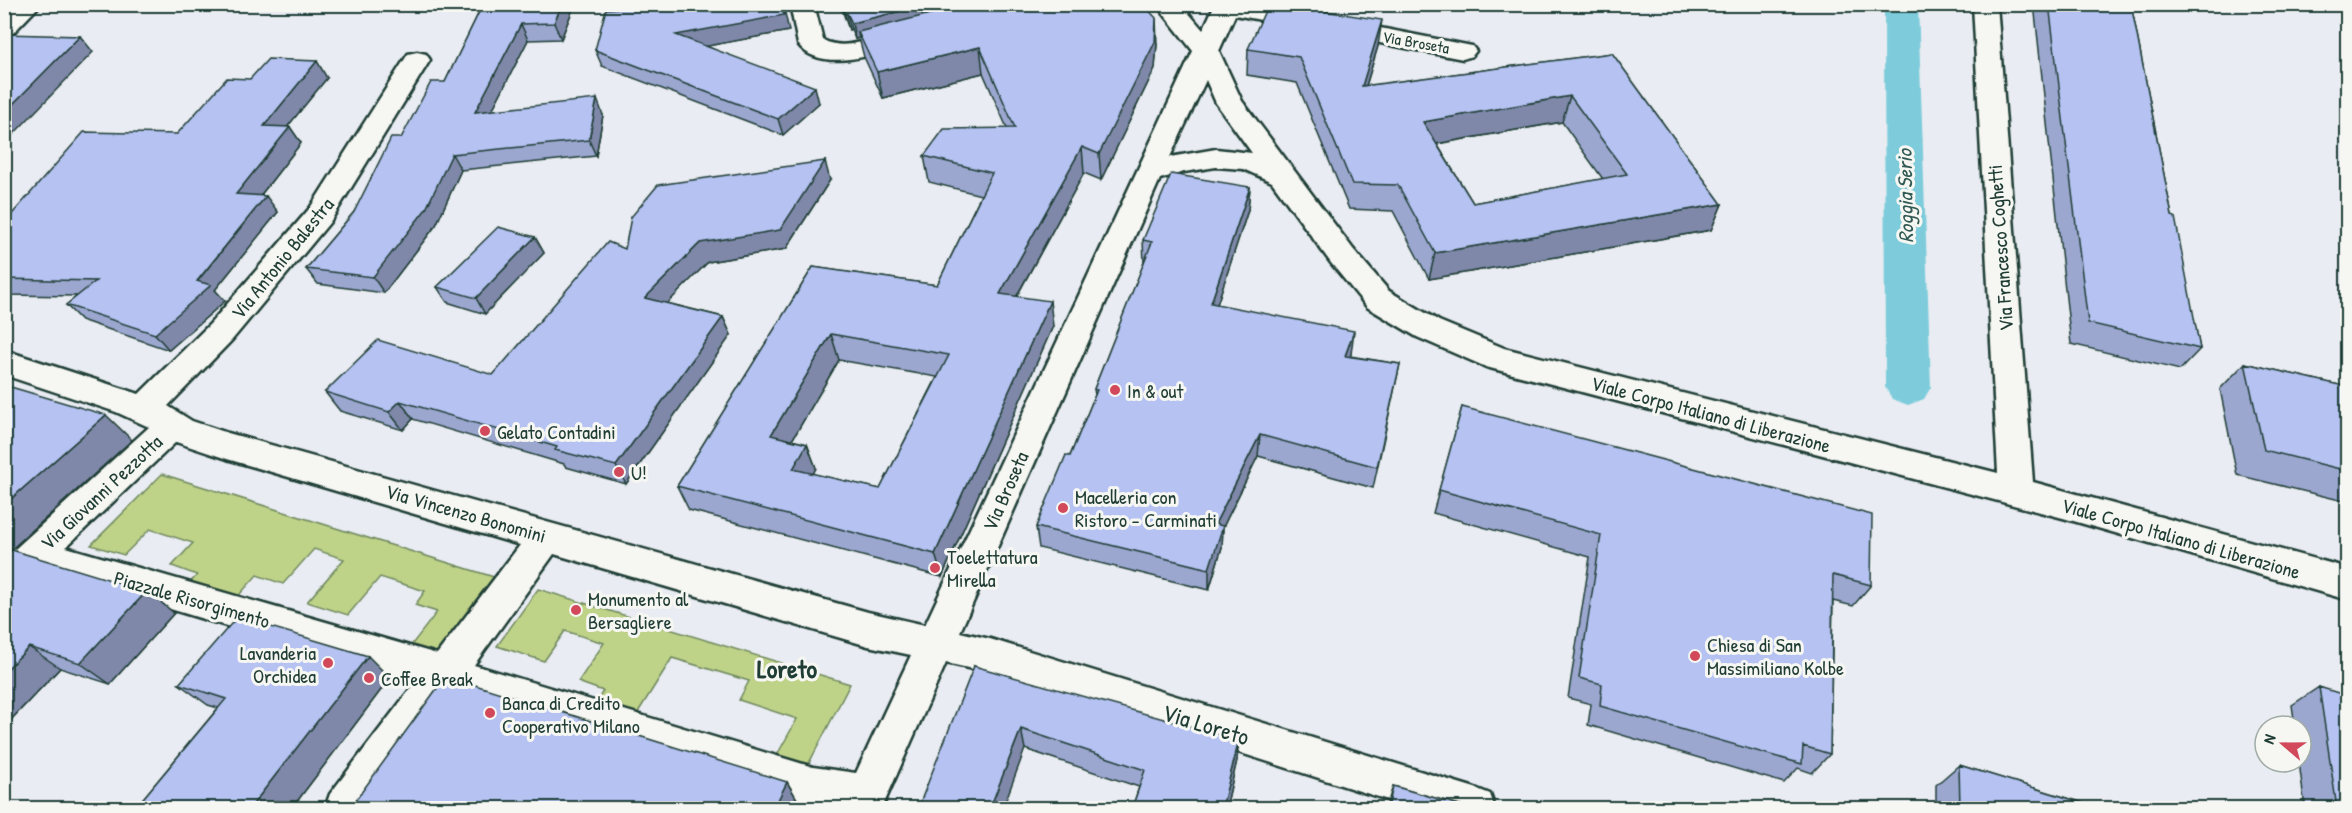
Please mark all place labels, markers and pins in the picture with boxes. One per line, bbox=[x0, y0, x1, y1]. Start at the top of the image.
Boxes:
place label: In & out bbox=[1127, 377, 1185, 404]
marker: In & out bbox=[1108, 383, 1122, 397]
place label: Gelato Contadini bbox=[497, 418, 616, 445]
marker: Gelato Contadini bbox=[478, 424, 492, 438]
place label: U! bbox=[631, 459, 647, 486]
marker: U! bbox=[612, 465, 626, 479]
place label: Macelleria con Ristoro - Carminati bbox=[1075, 483, 1217, 533]
marker: Macelleria con Ristoro - Carminati bbox=[1056, 501, 1070, 515]
place label: Toelettatura Mirella bbox=[947, 543, 1038, 593]
marker: Toelettatura Mirella bbox=[928, 561, 942, 575]
place label: Monumento al Bersagliere bbox=[588, 585, 689, 635]
marker: Monumento al Bersagliere bbox=[569, 603, 583, 617]
place label: Chiesa di San Massimiliano Kolbe bbox=[1707, 631, 1844, 681]
place label: Lavanderia Orchidea bbox=[240, 639, 316, 689]
marker: Chiesa di San Massimiliano Kolbe bbox=[1688, 649, 1702, 663]
marker: Lavanderia Orchidea bbox=[321, 656, 335, 670]
place label: Coffee Break bbox=[381, 665, 473, 692]
marker: Coffee Break bbox=[362, 671, 376, 685]
place label: Banca di Credito Cooperativo Milano bbox=[502, 689, 640, 739]
marker: Banca di Credito Cooperativo Milano bbox=[483, 706, 497, 720]

